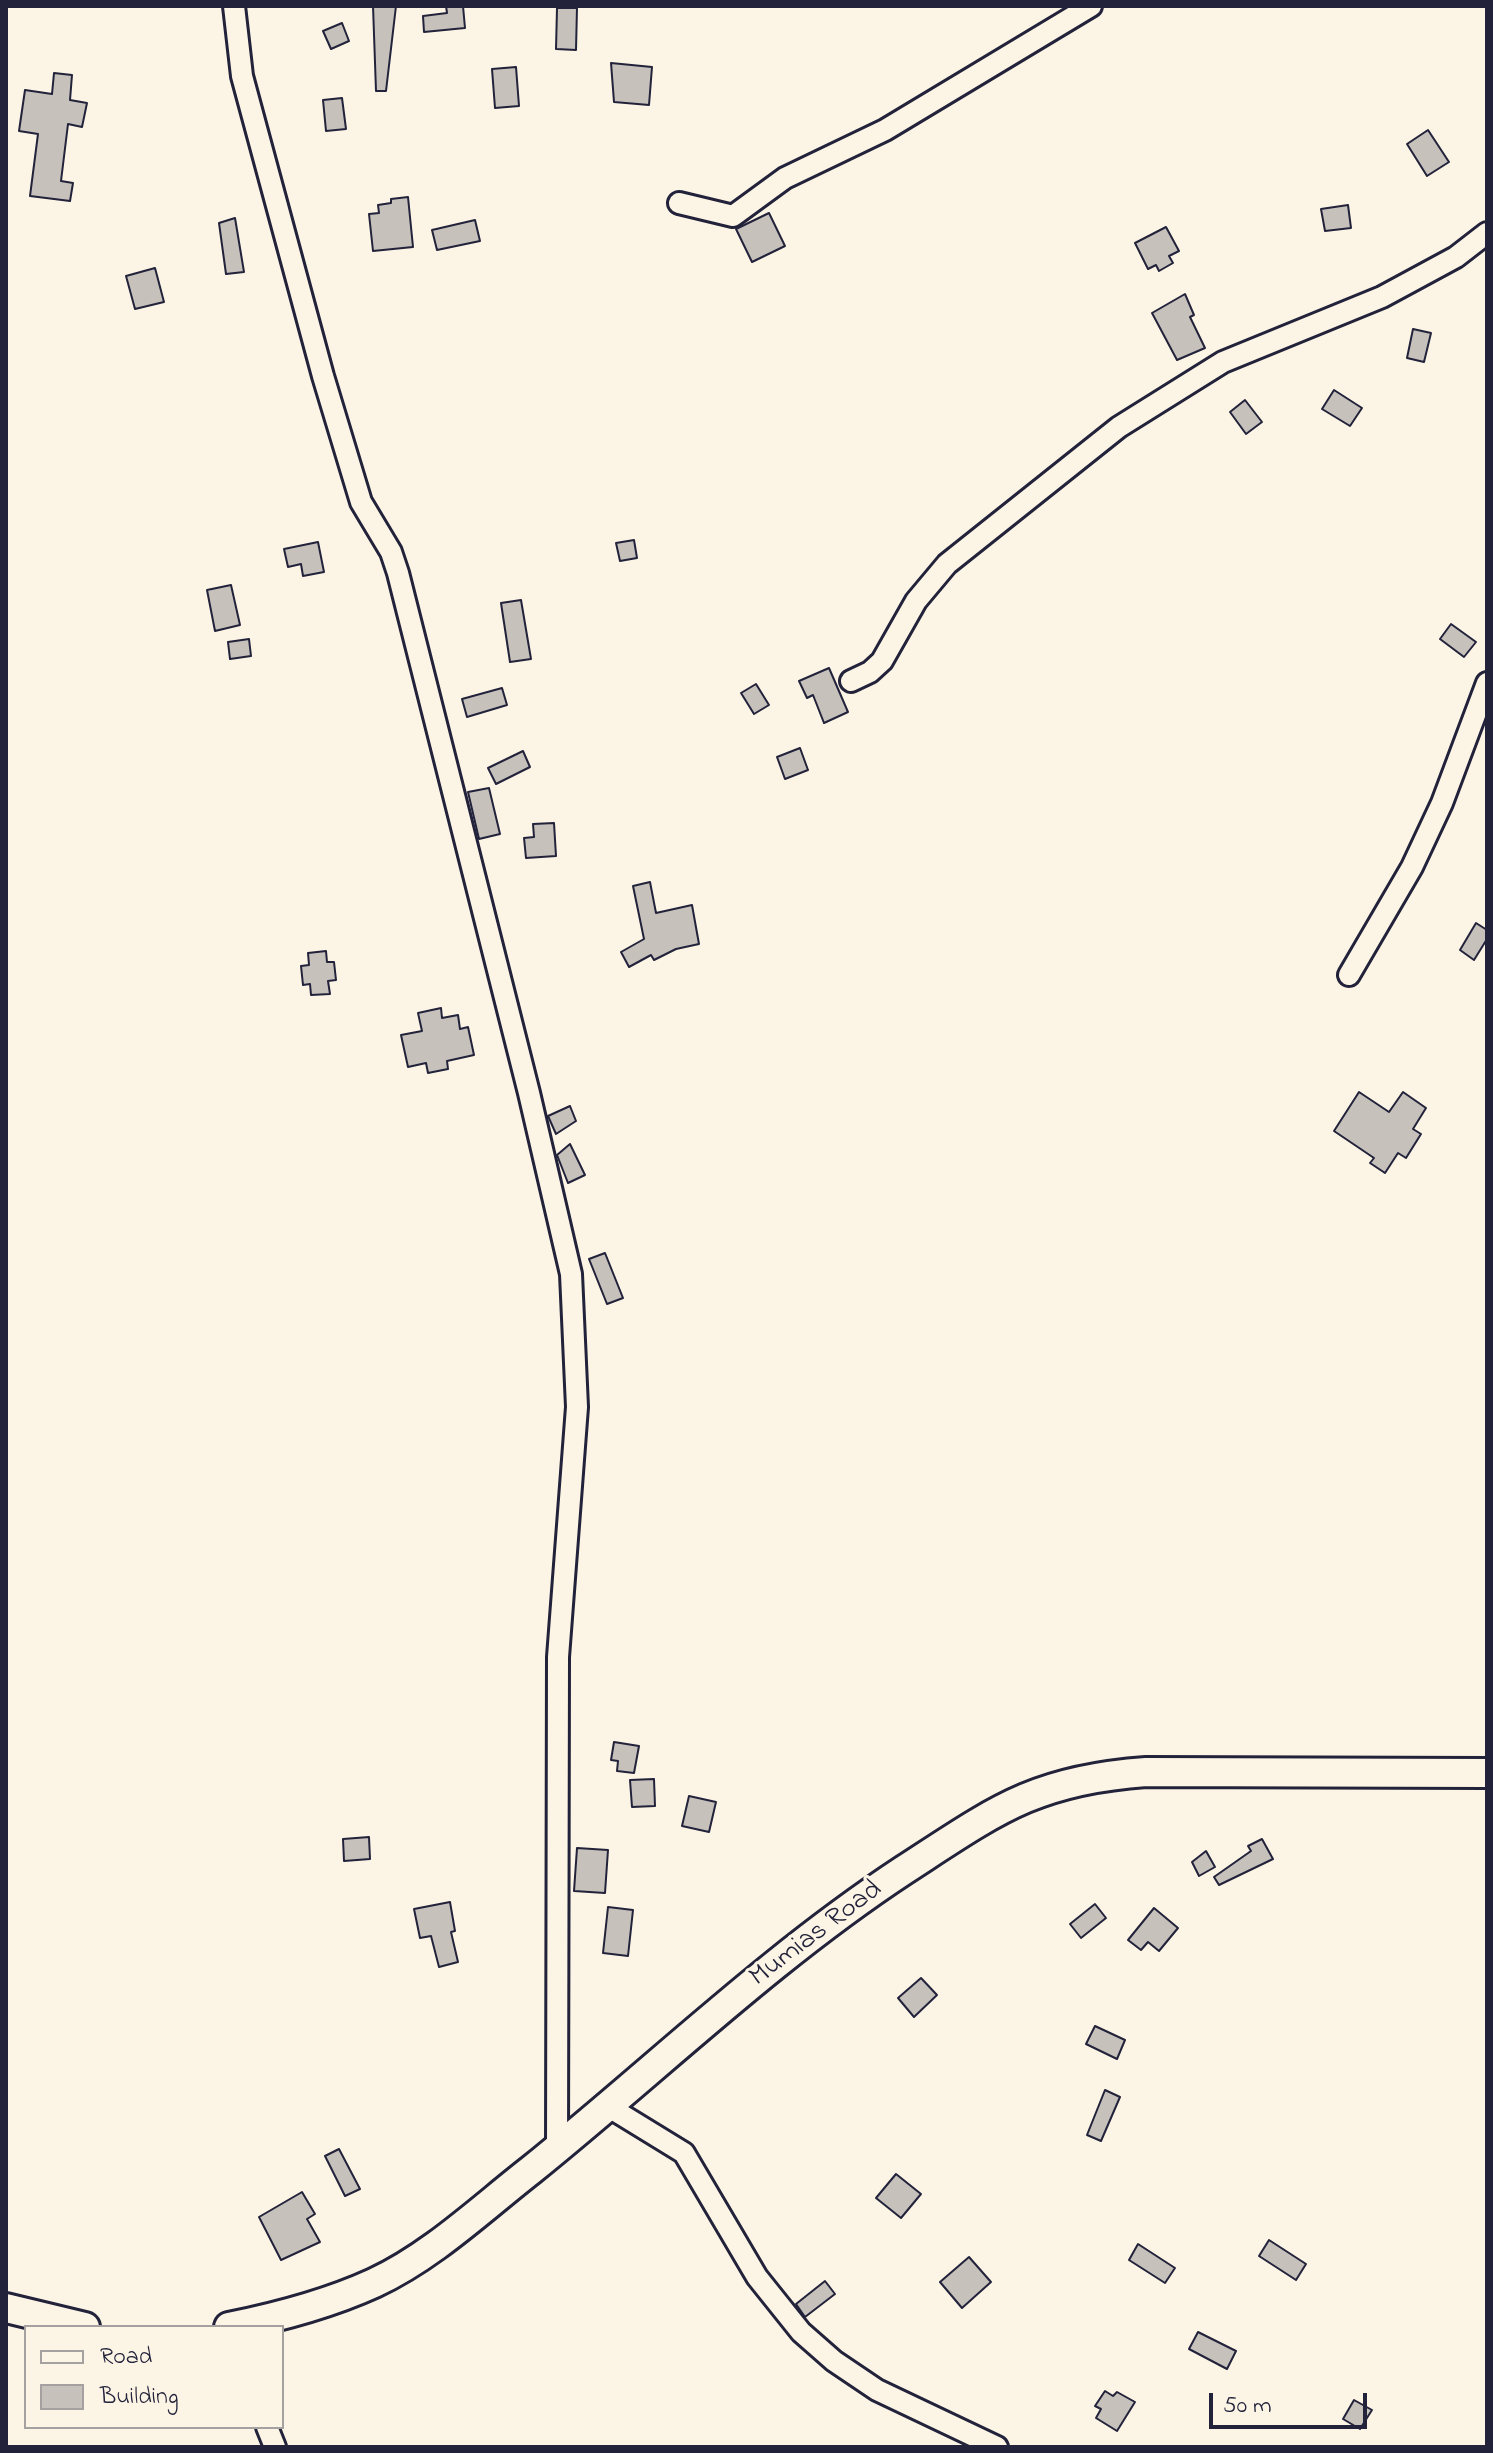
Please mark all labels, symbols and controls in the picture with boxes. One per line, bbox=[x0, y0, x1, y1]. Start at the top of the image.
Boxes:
street label: Mumias Road bbox=[744, 1874, 890, 1996]
legend bbox=[24, 2325, 284, 2429]
text: Road bbox=[100, 2340, 152, 2375]
scale bar bbox=[1213, 2377, 1371, 2427]
text: Building bbox=[100, 2380, 179, 2415]
text: 50 m bbox=[1223, 2389, 1272, 2424]

